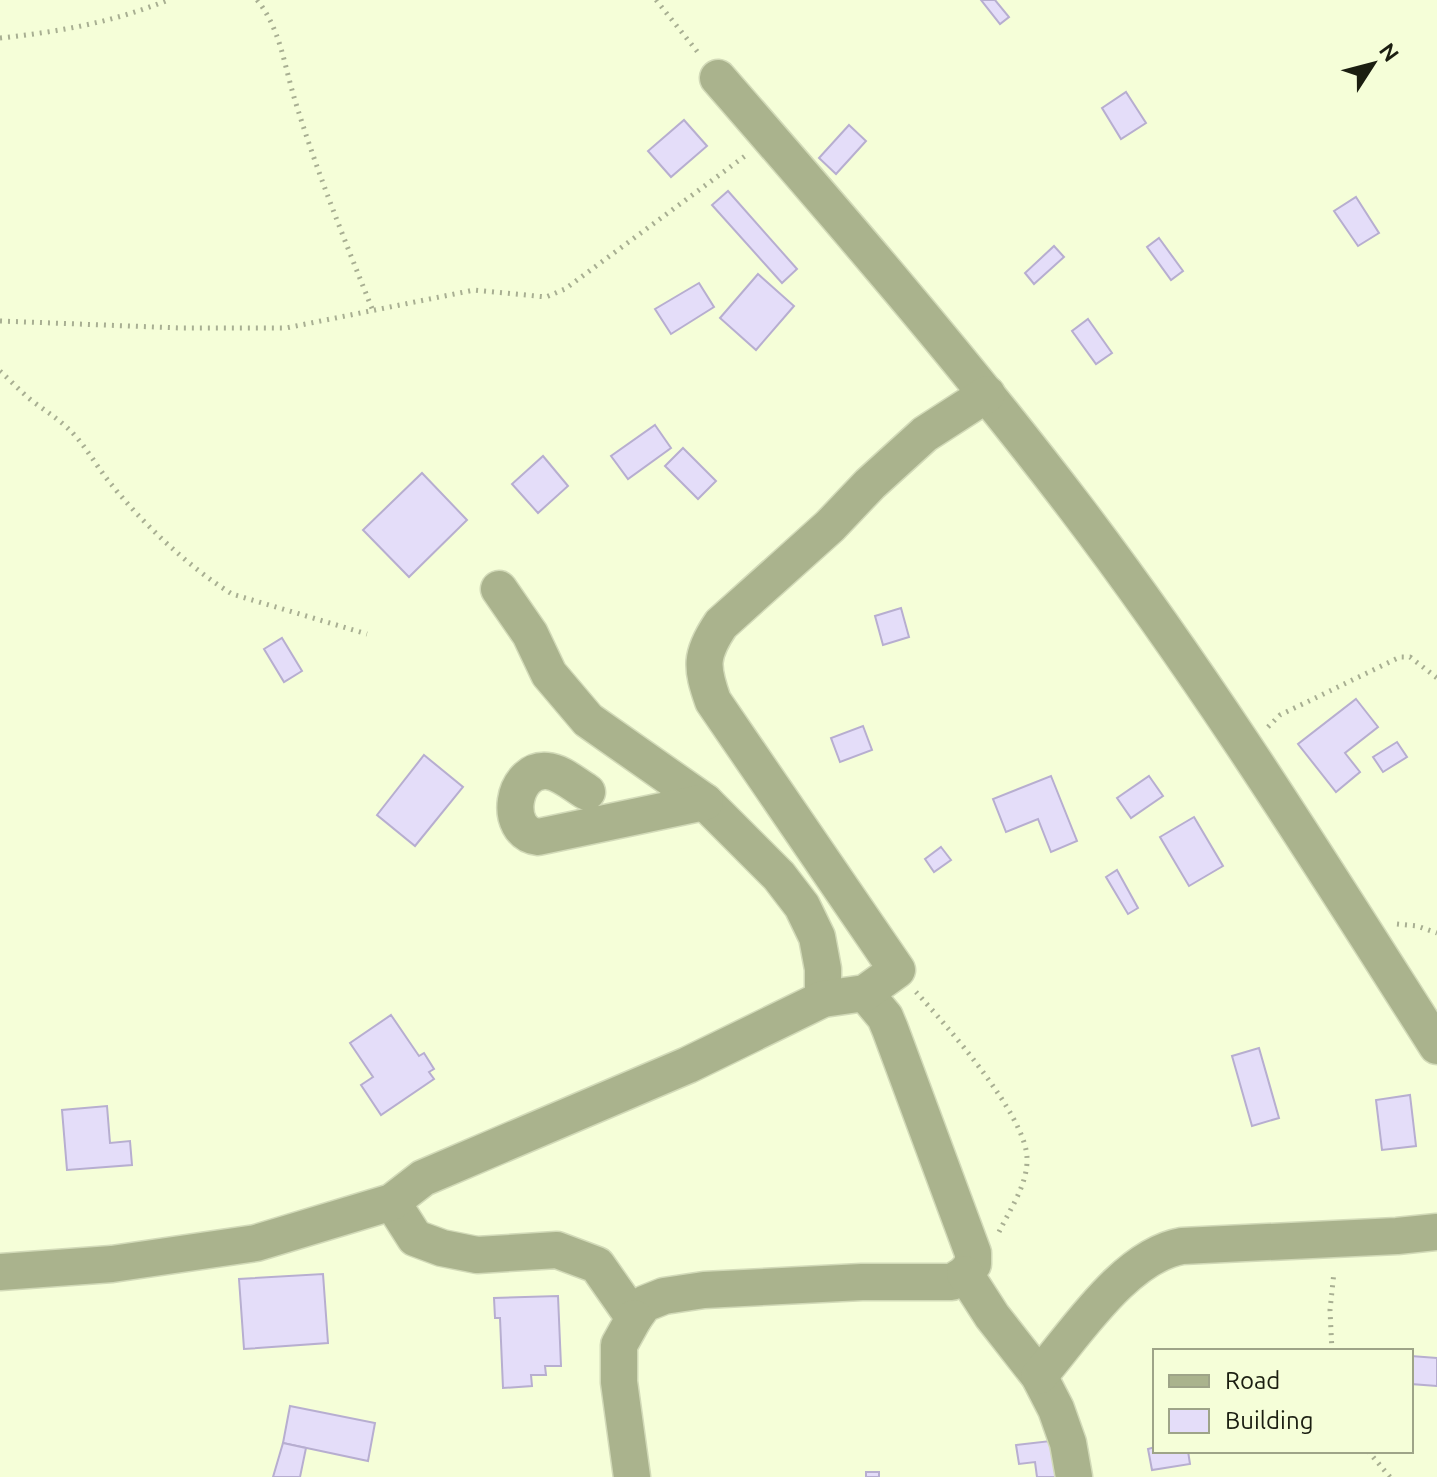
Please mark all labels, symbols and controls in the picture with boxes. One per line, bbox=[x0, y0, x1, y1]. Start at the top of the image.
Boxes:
north arrow bbox=[1333, 24, 1413, 104]
text: N bbox=[1375, 38, 1405, 66]
legend bbox=[1153, 1349, 1413, 1453]
text: Road bbox=[1225, 1367, 1280, 1394]
text: Building bbox=[1225, 1407, 1313, 1434]

